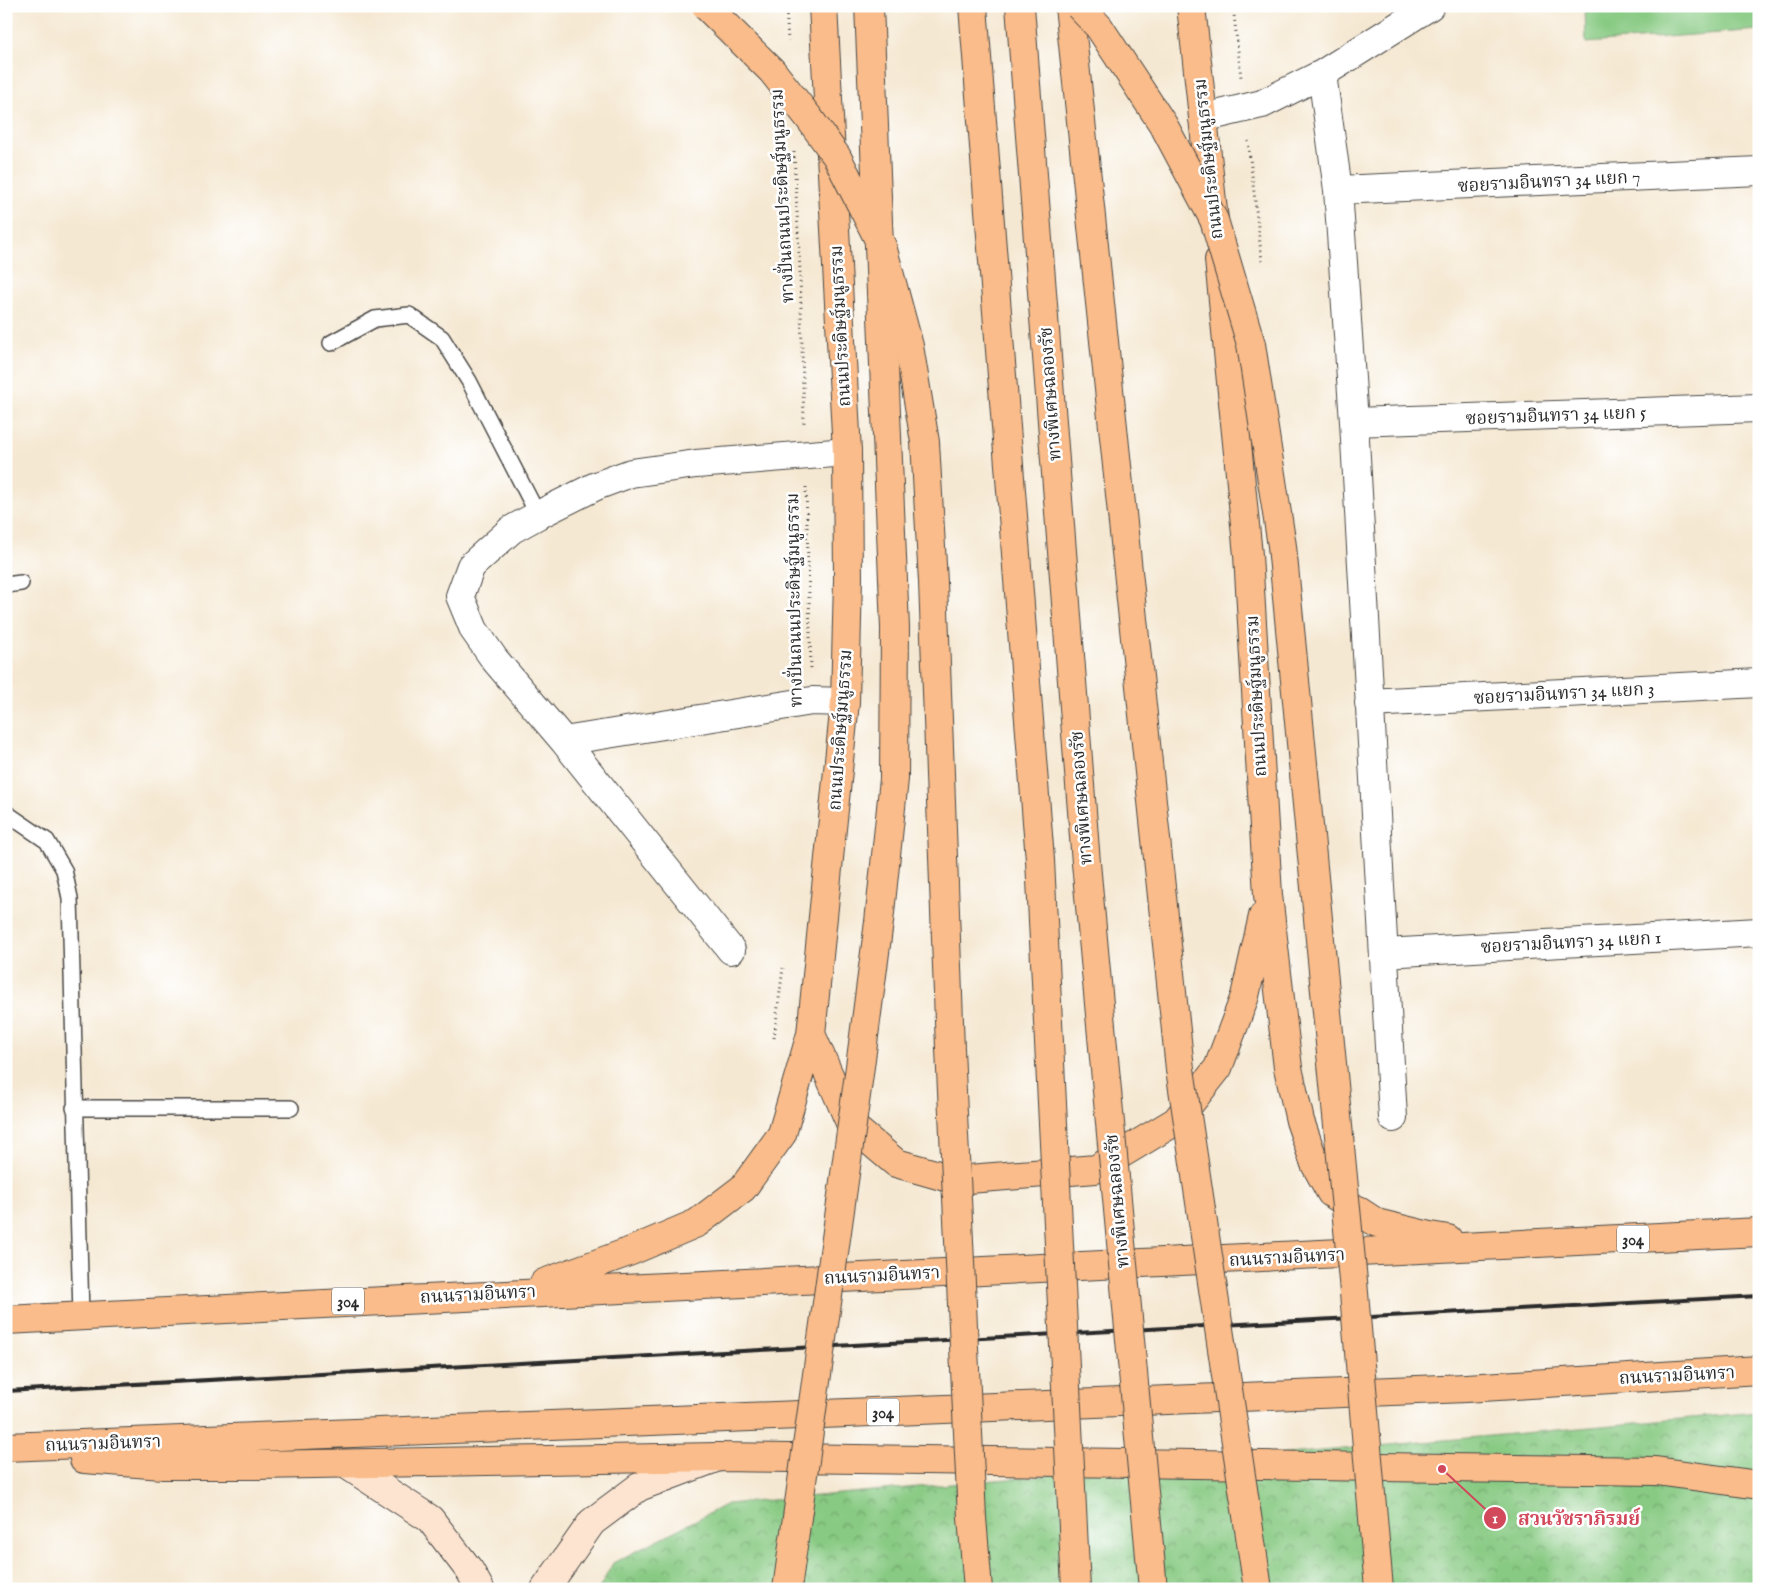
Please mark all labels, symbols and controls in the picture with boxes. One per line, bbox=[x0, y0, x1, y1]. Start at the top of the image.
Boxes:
street label: ถนนประดิษฐ์มนูธรรม bbox=[1189, 77, 1229, 241]
street label: ทางปั่นถนนประดิษฐ์มนูธรรม bbox=[762, 88, 801, 304]
street label: ซอยรามอินทรา 34 แยก 7 bbox=[1457, 166, 1641, 199]
street label: ถนนประดิษฐ์มนูธรรม bbox=[825, 245, 857, 407]
street label: ทางพิเศษฉลองรัช bbox=[1035, 326, 1068, 462]
street label: ซอยรามอินทรา 34 แยก 5 bbox=[1465, 402, 1647, 431]
street label: ทางปั่นถนนประดิษฐ์มนูธรรม bbox=[778, 492, 809, 708]
street label: ถนนประดิษฐ์มนูธรรม bbox=[1241, 615, 1273, 777]
street label: ถนนประดิษฐ์มนูธรรม bbox=[823, 649, 859, 812]
street label: ซอยรามอินทรา 34 แยก 3 bbox=[1473, 678, 1655, 711]
street label: ทางพิเศษฉลองรัช bbox=[1066, 730, 1099, 866]
street label: ซอยรามอินทรา 34 แยก 1 bbox=[1480, 927, 1662, 960]
street label: ทางพิเศษฉลองรัช bbox=[1101, 1133, 1136, 1269]
road number: 304 bbox=[1617, 1226, 1649, 1252]
street label: ถนนรามอินทรา bbox=[1228, 1244, 1346, 1273]
street label: ถนนรามอินทรา bbox=[823, 1262, 941, 1291]
street label: ถนนรามอินทรา bbox=[419, 1281, 537, 1310]
road number: 304 bbox=[332, 1288, 364, 1314]
street label: ถนนรามอินทรา bbox=[1618, 1362, 1736, 1391]
road number: 304 bbox=[867, 1398, 899, 1425]
street label: ถนนรามอินทรา bbox=[45, 1431, 162, 1458]
callout: สวนวัชราภิรมย์ bbox=[1483, 1501, 1650, 1535]
text: สวนวัชราภิรมย์ bbox=[1518, 1507, 1641, 1532]
text: 1 bbox=[1492, 1509, 1498, 1528]

